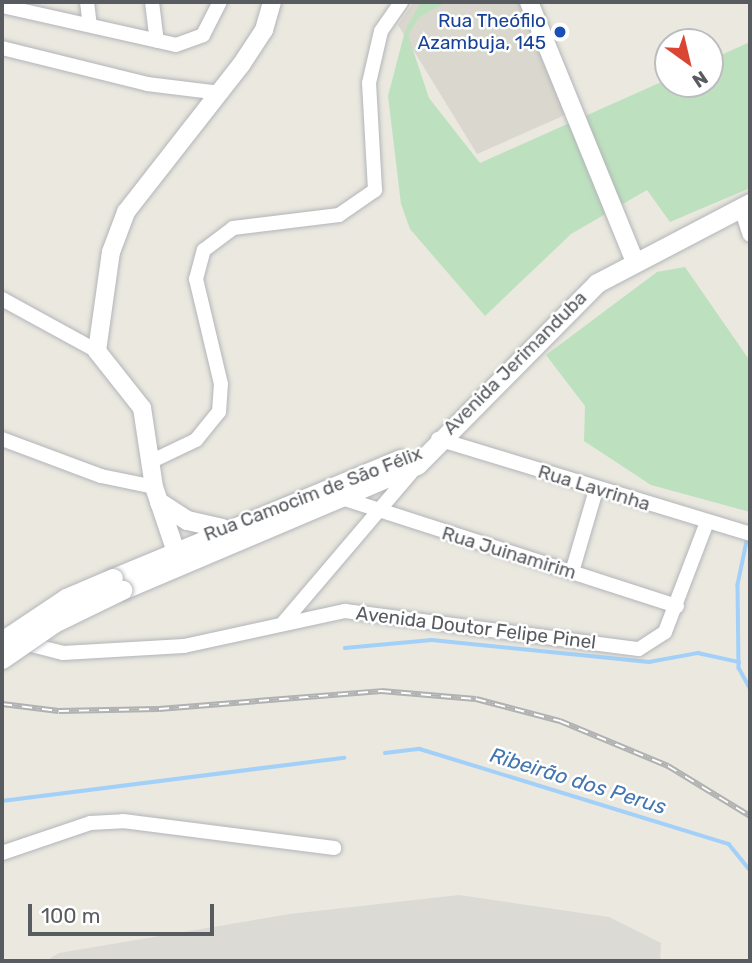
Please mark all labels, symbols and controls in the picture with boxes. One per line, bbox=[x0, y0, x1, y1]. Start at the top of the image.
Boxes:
place label: Rua Theófilo Azambuja, 145 bbox=[417, 10, 546, 54]
marker: Rua Theófilo Azambuja, 145 bbox=[552, 24, 568, 40]
north arrow bbox=[654, 28, 724, 98]
text: N bbox=[688, 66, 712, 93]
street label: Avenida Jerimanduba bbox=[439, 287, 591, 439]
street label: Rua Camocim de São Félix bbox=[201, 442, 425, 546]
street label: Rua Lavrinha bbox=[535, 460, 653, 516]
street label: Rua Juinamirim bbox=[439, 522, 579, 584]
street label: Avenida Doutor Felipe Pinel bbox=[354, 602, 598, 654]
water label: Ribeirão dos Perus bbox=[487, 742, 669, 820]
scale bar bbox=[32, 890, 217, 934]
text: 100 m bbox=[41, 903, 100, 928]

